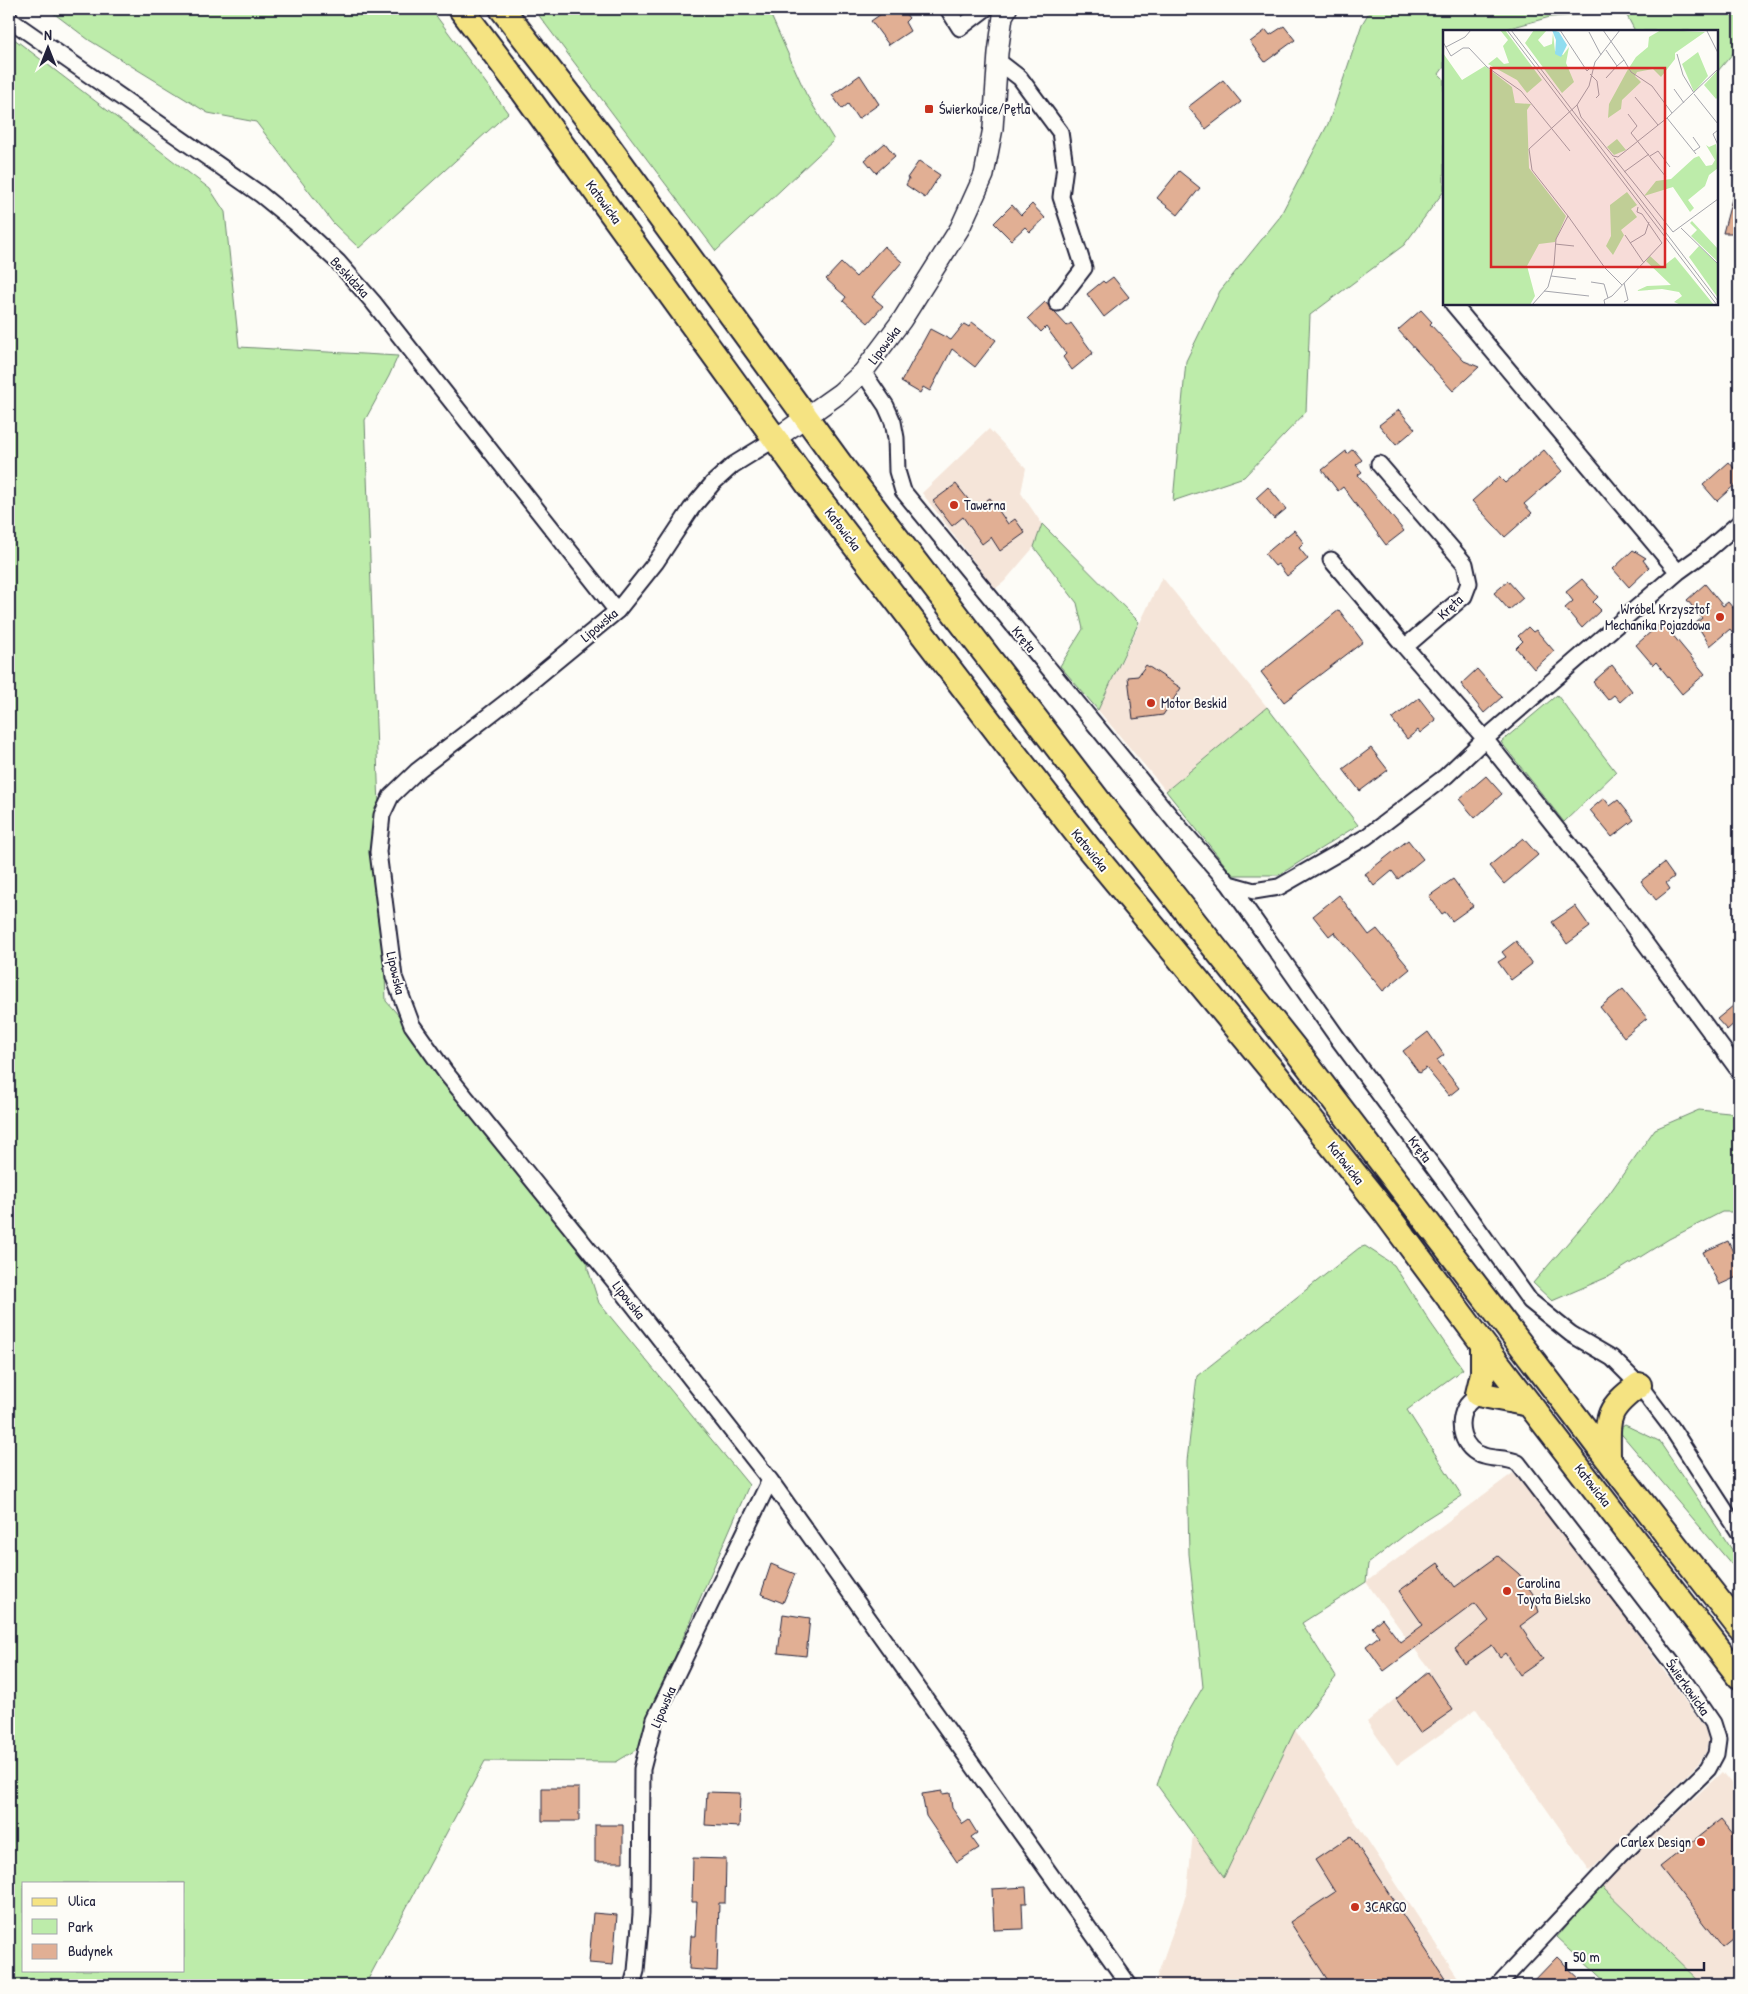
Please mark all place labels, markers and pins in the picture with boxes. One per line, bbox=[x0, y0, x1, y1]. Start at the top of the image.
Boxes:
place label: Świerkowice/Pętla bbox=[939, 99, 1031, 118]
marker: Świerkowice/Pętla bbox=[923, 103, 935, 115]
place label: Tawerna bbox=[964, 495, 1006, 514]
marker: Tawerna bbox=[948, 499, 960, 511]
place label: Wróbel Krzysztof Mechanika Pojazdowa bbox=[1605, 599, 1711, 635]
marker: Wróbel Krzysztof Mechanika Pojazdowa bbox=[1714, 611, 1726, 623]
place label: Motor Beskid bbox=[1161, 693, 1227, 712]
marker: Motor Beskid bbox=[1145, 697, 1157, 709]
place label: Carolina Toyota Bielsko bbox=[1517, 1573, 1591, 1609]
marker: Carolina Toyota Bielsko bbox=[1501, 1585, 1513, 1597]
place label: Carlex Design bbox=[1620, 1832, 1691, 1852]
marker: Carlex Design bbox=[1695, 1836, 1707, 1848]
place label: 3CARGO bbox=[1365, 1897, 1407, 1916]
marker: 3CARGO bbox=[1349, 1901, 1361, 1913]

